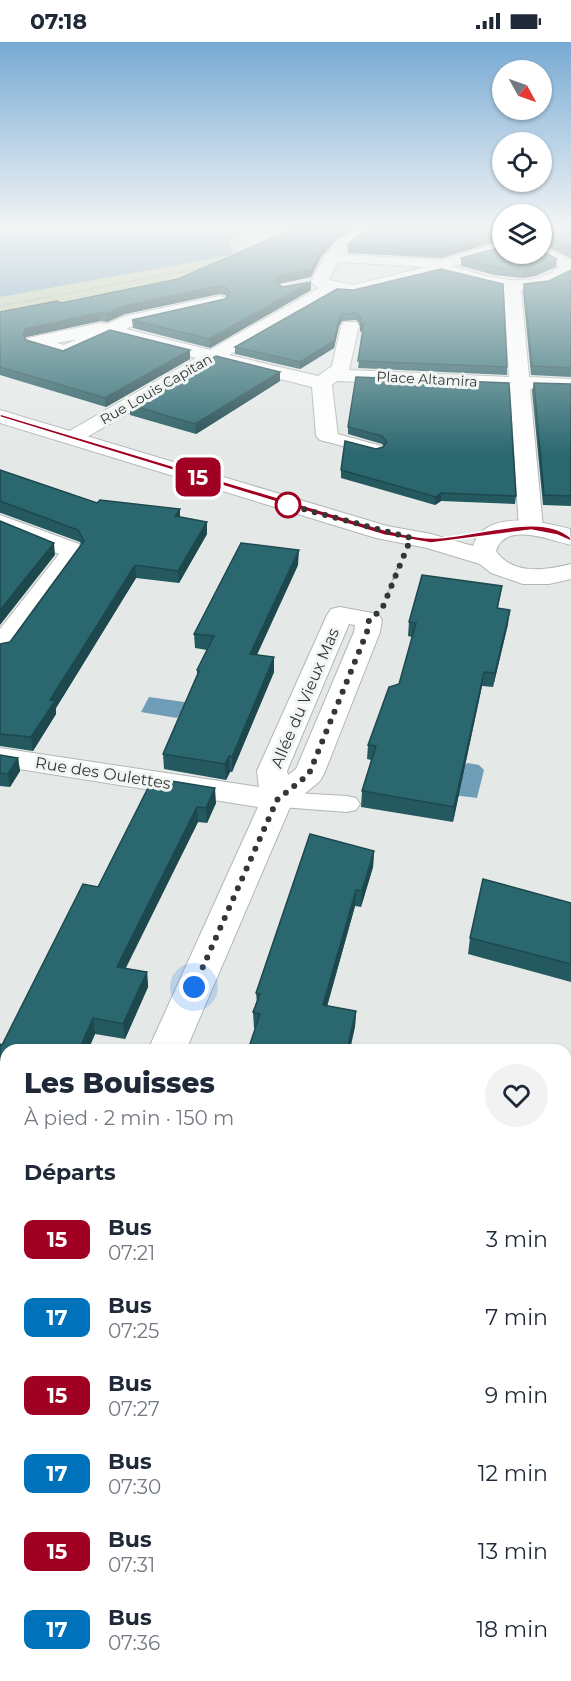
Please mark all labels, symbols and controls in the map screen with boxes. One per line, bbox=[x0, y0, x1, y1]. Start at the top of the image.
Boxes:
text: 07:18 bbox=[30, 8, 87, 35]
north arrow bbox=[492, 60, 552, 120]
map controls bbox=[492, 60, 552, 264]
button: locate bbox=[492, 132, 552, 192]
button: layers bbox=[492, 204, 552, 264]
street label: Rue Louis Capitan bbox=[97, 350, 215, 428]
street label: Place Altamira bbox=[376, 367, 478, 391]
line badge: 15 bbox=[171, 458, 225, 496]
text: 15 bbox=[188, 465, 208, 490]
unlabelled marker bbox=[275, 492, 301, 518]
street label: Allée du Vieux Mas bbox=[267, 625, 343, 771]
street label: Rue des Oulettes bbox=[34, 753, 172, 793]
your location bbox=[179, 972, 209, 1002]
button: heart bbox=[485, 1064, 548, 1127]
text: Les Bouisses bbox=[24, 1066, 215, 1100]
text: À pied · 2 min · 150 m bbox=[24, 1106, 234, 1130]
text: Départs bbox=[24, 1159, 116, 1186]
text: Bus bbox=[108, 1214, 152, 1241]
text: 3 min bbox=[486, 1226, 548, 1253]
text: 15 bbox=[47, 1227, 67, 1252]
text: 07:21 bbox=[108, 1241, 155, 1265]
text: Bus bbox=[108, 1292, 152, 1319]
text: 7 min bbox=[485, 1304, 548, 1331]
text: 17 bbox=[46, 1305, 68, 1330]
text: 07:25 bbox=[108, 1319, 159, 1343]
text: Bus bbox=[108, 1370, 152, 1397]
text: 9 min bbox=[485, 1382, 548, 1409]
text: 15 bbox=[47, 1383, 67, 1408]
text: 07:27 bbox=[108, 1397, 160, 1421]
text: Bus bbox=[108, 1448, 152, 1475]
text: 12 min bbox=[478, 1460, 548, 1487]
text: 17 bbox=[46, 1461, 68, 1486]
text: 07:30 bbox=[108, 1475, 161, 1499]
text: Bus bbox=[108, 1526, 152, 1553]
text: 13 min bbox=[478, 1538, 548, 1565]
text: 15 bbox=[47, 1539, 67, 1564]
text: 07:31 bbox=[108, 1553, 155, 1577]
text: Bus bbox=[108, 1604, 152, 1631]
text: 18 min bbox=[476, 1616, 548, 1643]
text: 17 bbox=[46, 1617, 68, 1642]
text: 07:36 bbox=[108, 1631, 160, 1655]

